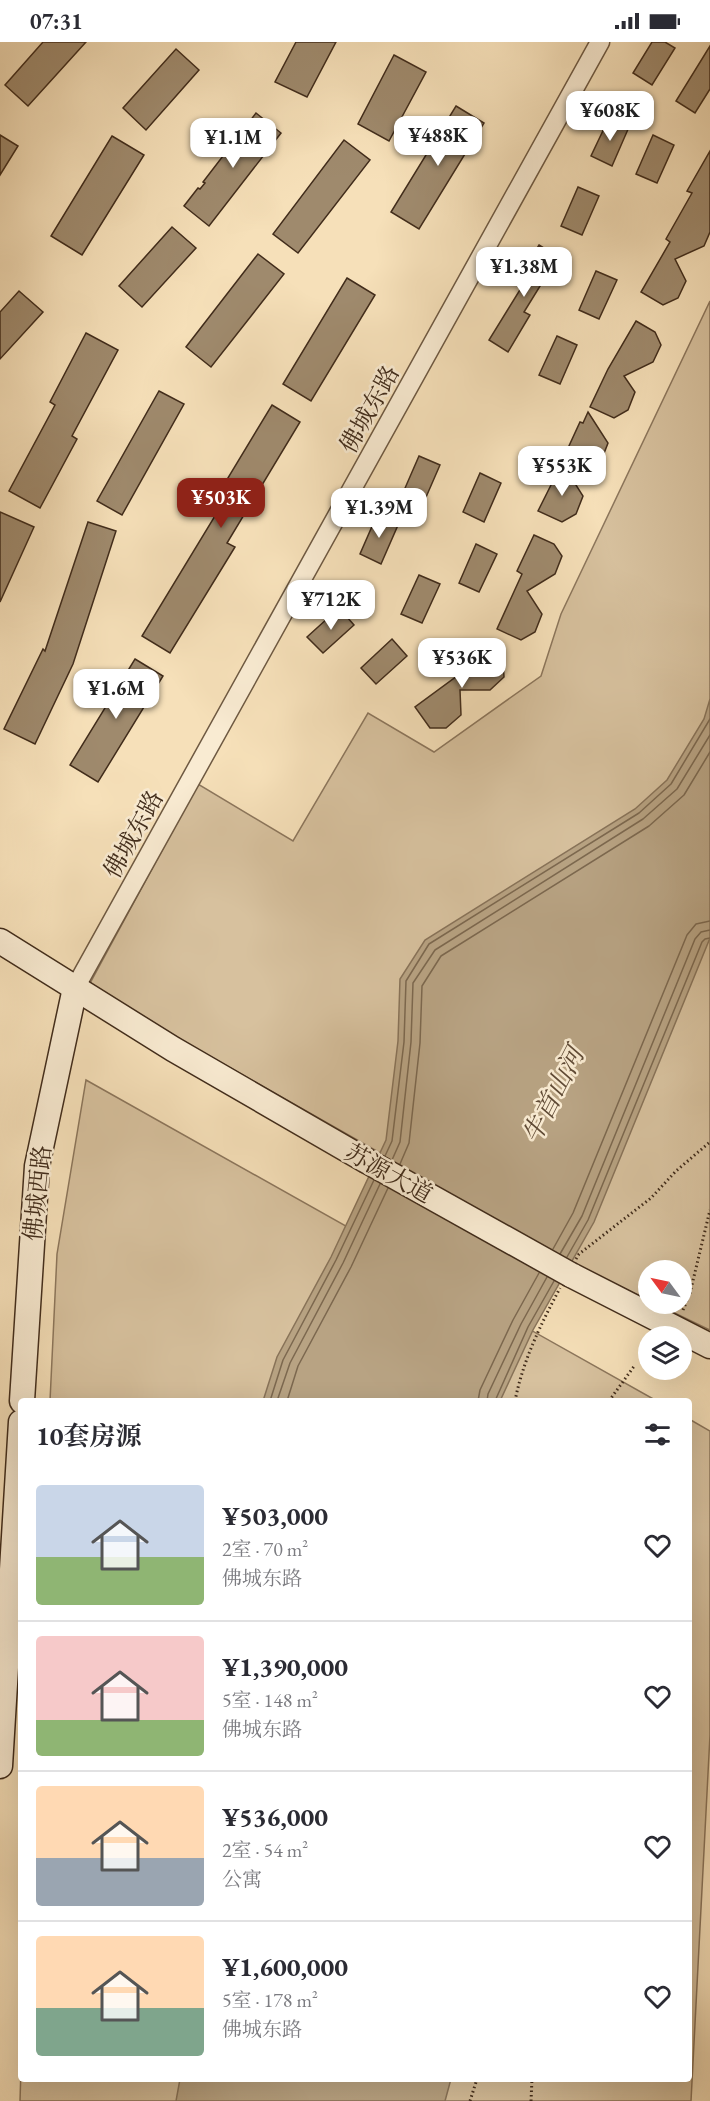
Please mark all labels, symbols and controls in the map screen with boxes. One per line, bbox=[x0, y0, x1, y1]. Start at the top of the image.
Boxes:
text: 07:31 bbox=[30, 7, 83, 36]
pin: ¥608K bbox=[568, 91, 652, 142]
text: ¥608K bbox=[580, 97, 640, 123]
pin: ¥488K bbox=[396, 116, 480, 167]
pin: ¥1.1M bbox=[191, 118, 275, 169]
text: ¥488K bbox=[408, 122, 468, 148]
text: ¥1.1M bbox=[204, 124, 262, 150]
pin: ¥1.38M bbox=[475, 247, 573, 298]
text: ¥1.38M bbox=[490, 253, 558, 279]
street label: 佛城东路 bbox=[332, 360, 406, 458]
pin: ¥553K bbox=[520, 446, 604, 497]
text: ¥553K bbox=[532, 452, 592, 478]
pin: ¥503K bbox=[179, 478, 263, 529]
text: ¥503K bbox=[191, 484, 251, 510]
pin: ¥1.39M bbox=[330, 488, 428, 539]
text: ¥1.39M bbox=[345, 494, 413, 520]
pin: ¥712K bbox=[289, 580, 373, 631]
text: ¥712K bbox=[301, 586, 361, 612]
pin: ¥536K bbox=[420, 638, 504, 689]
text: ¥536K bbox=[432, 644, 492, 670]
pin: ¥1.6M bbox=[74, 669, 158, 720]
text: ¥1.6M bbox=[87, 675, 145, 701]
street label: 佛城东路 bbox=[96, 785, 170, 883]
water label: 牛首山河 bbox=[514, 1037, 594, 1149]
street label: 苏源大道 bbox=[340, 1136, 438, 1210]
street label: 佛城西路 bbox=[17, 1144, 57, 1242]
north arrow bbox=[638, 1260, 692, 1314]
map controls bbox=[638, 1260, 692, 1380]
button: layers bbox=[638, 1326, 692, 1380]
icon: filters bbox=[641, 1418, 674, 1451]
text: 10套房源 bbox=[36, 1419, 142, 1453]
text: ¥503,000 bbox=[222, 1499, 328, 1533]
icon: home bbox=[84, 1509, 156, 1581]
icon: heart bbox=[641, 1529, 674, 1562]
text: 2室 · 70 m² bbox=[222, 1536, 308, 1562]
text: 佛城东路 bbox=[222, 1565, 302, 1591]
text: ¥1,390,000 bbox=[222, 1650, 348, 1684]
icon: home bbox=[84, 1660, 156, 1732]
icon: heart bbox=[641, 1680, 674, 1713]
text: 5室 · 148 m² bbox=[222, 1687, 318, 1713]
text: 佛城东路 bbox=[222, 1716, 302, 1742]
text: ¥536,000 bbox=[222, 1800, 328, 1834]
icon: home bbox=[84, 1810, 156, 1882]
icon: heart bbox=[641, 1830, 674, 1863]
text: 2室 · 54 m² bbox=[222, 1837, 308, 1863]
text: 公寓 bbox=[222, 1866, 262, 1892]
text: ¥1,600,000 bbox=[222, 1950, 348, 1984]
icon: home bbox=[84, 1960, 156, 2032]
icon: heart bbox=[641, 1980, 674, 2013]
text: 5室 · 178 m² bbox=[222, 1987, 318, 2013]
text: 佛城东路 bbox=[222, 2016, 302, 2042]

